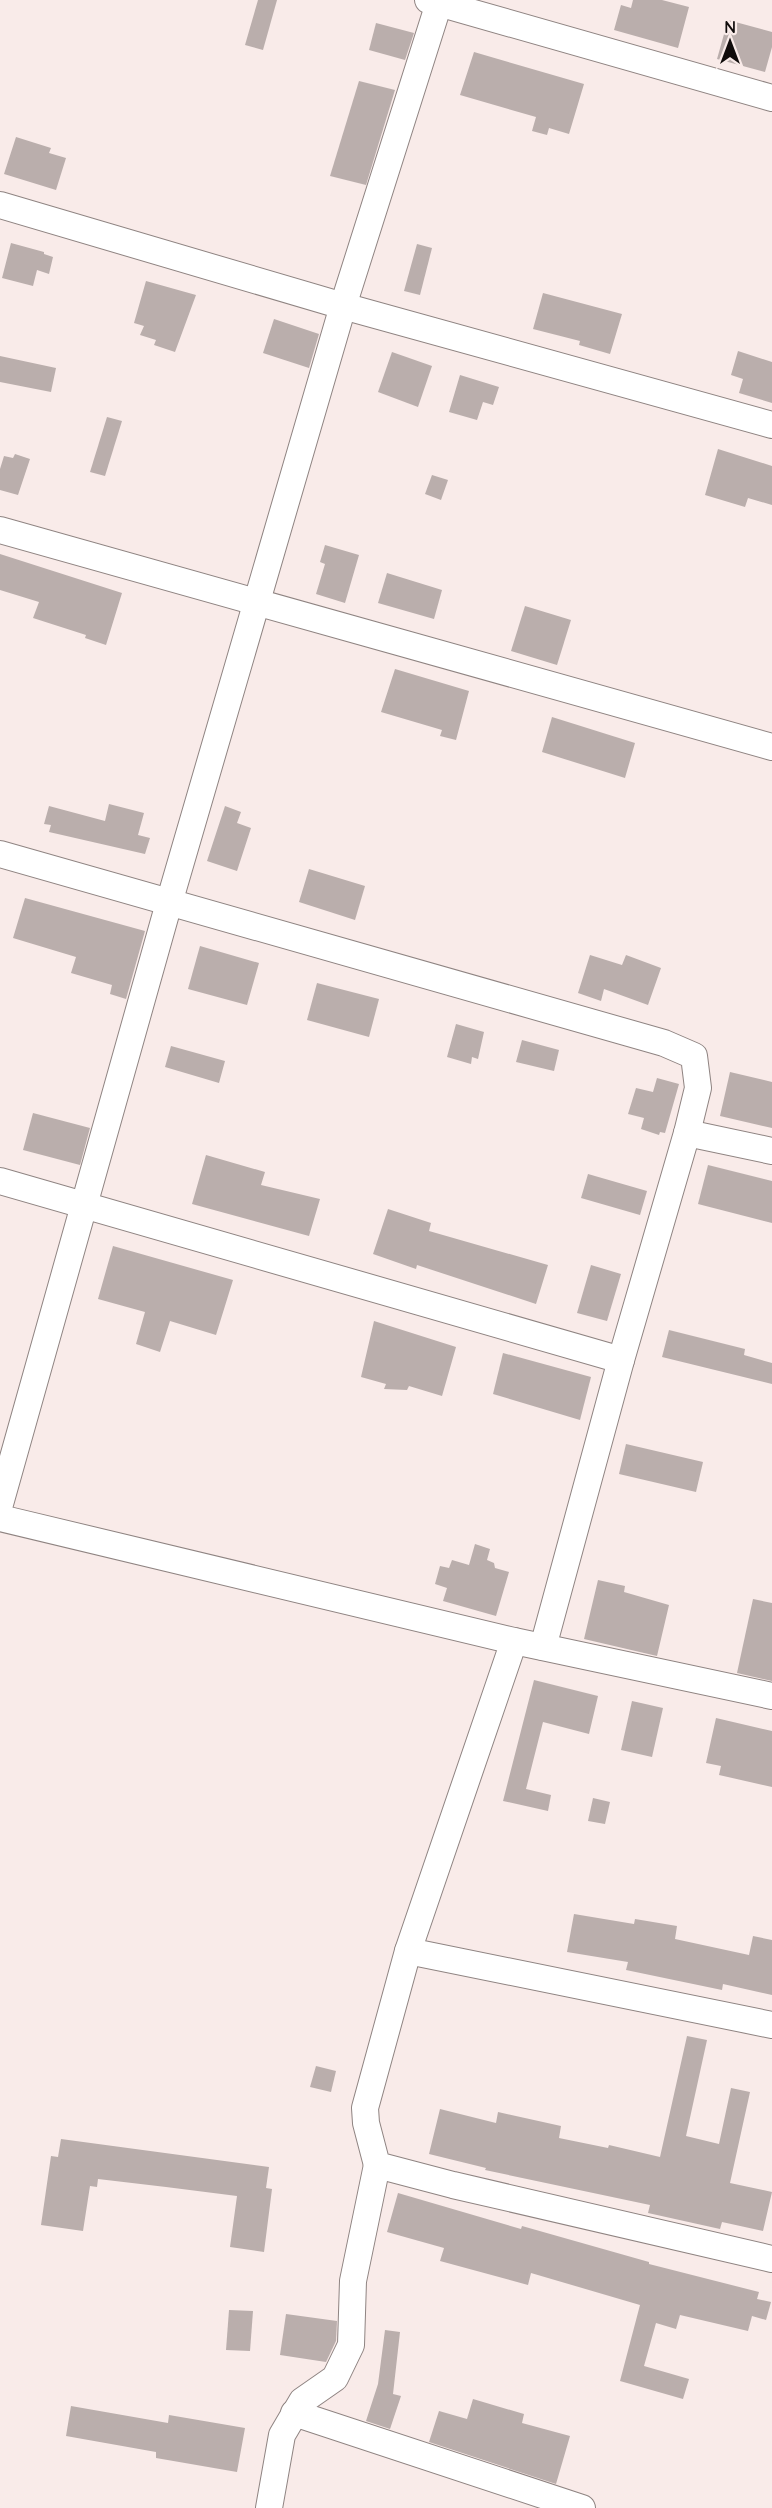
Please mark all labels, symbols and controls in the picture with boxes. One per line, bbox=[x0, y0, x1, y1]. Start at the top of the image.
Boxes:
north arrow bbox=[700, 12, 760, 72]
text: N bbox=[724, 17, 736, 37]

